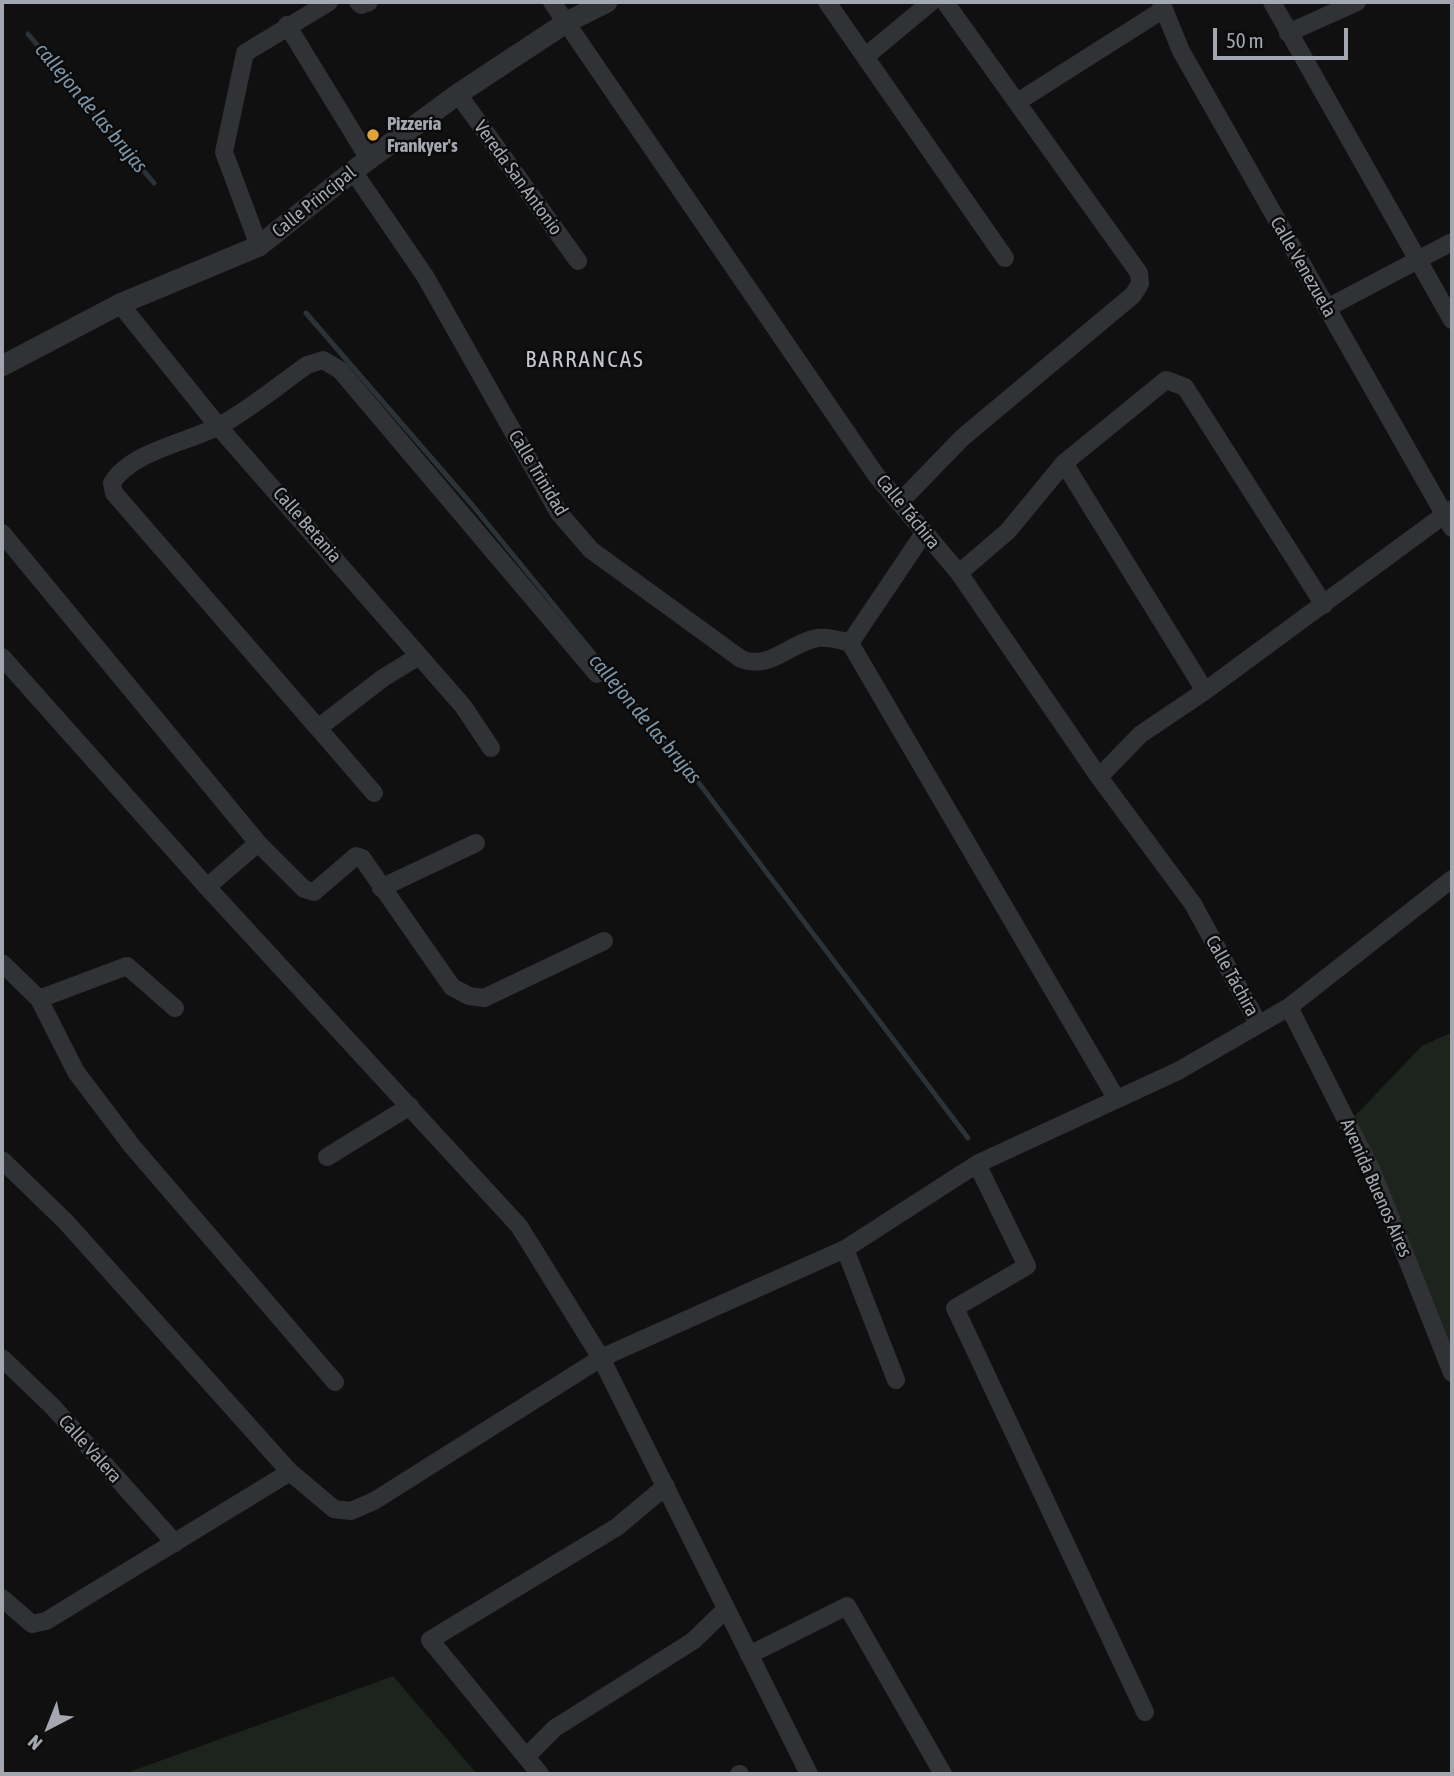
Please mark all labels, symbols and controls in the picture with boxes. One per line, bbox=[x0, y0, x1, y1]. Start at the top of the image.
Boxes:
scale bar bbox=[1216, 14, 1351, 58]
text: 50 m bbox=[1226, 28, 1264, 52]
water label: callejon de las brujas bbox=[29, 38, 153, 178]
place label: Pizzería Frankyer's bbox=[387, 113, 458, 157]
street label: Vereda San Antonio bbox=[469, 116, 567, 240]
marker: Pizzería Frankyer's bbox=[365, 127, 381, 143]
street label: Calle Principal bbox=[267, 161, 361, 243]
street label: Calle Venezuela bbox=[1265, 213, 1341, 321]
district label: BARRANCAS bbox=[526, 346, 644, 374]
street label: Calle Trinidad bbox=[503, 426, 573, 520]
street label: Calle Táchira bbox=[871, 470, 945, 554]
street label: Calle Betania bbox=[268, 482, 346, 568]
water label: callejon de las brujas bbox=[583, 649, 707, 789]
street label: Calle Táchira bbox=[1200, 932, 1264, 1020]
street label: Avenida Buenos Aires bbox=[1335, 1116, 1417, 1260]
street label: Calle Valera bbox=[54, 1410, 126, 1488]
north arrow bbox=[14, 1692, 84, 1762]
text: N bbox=[23, 1731, 46, 1755]

